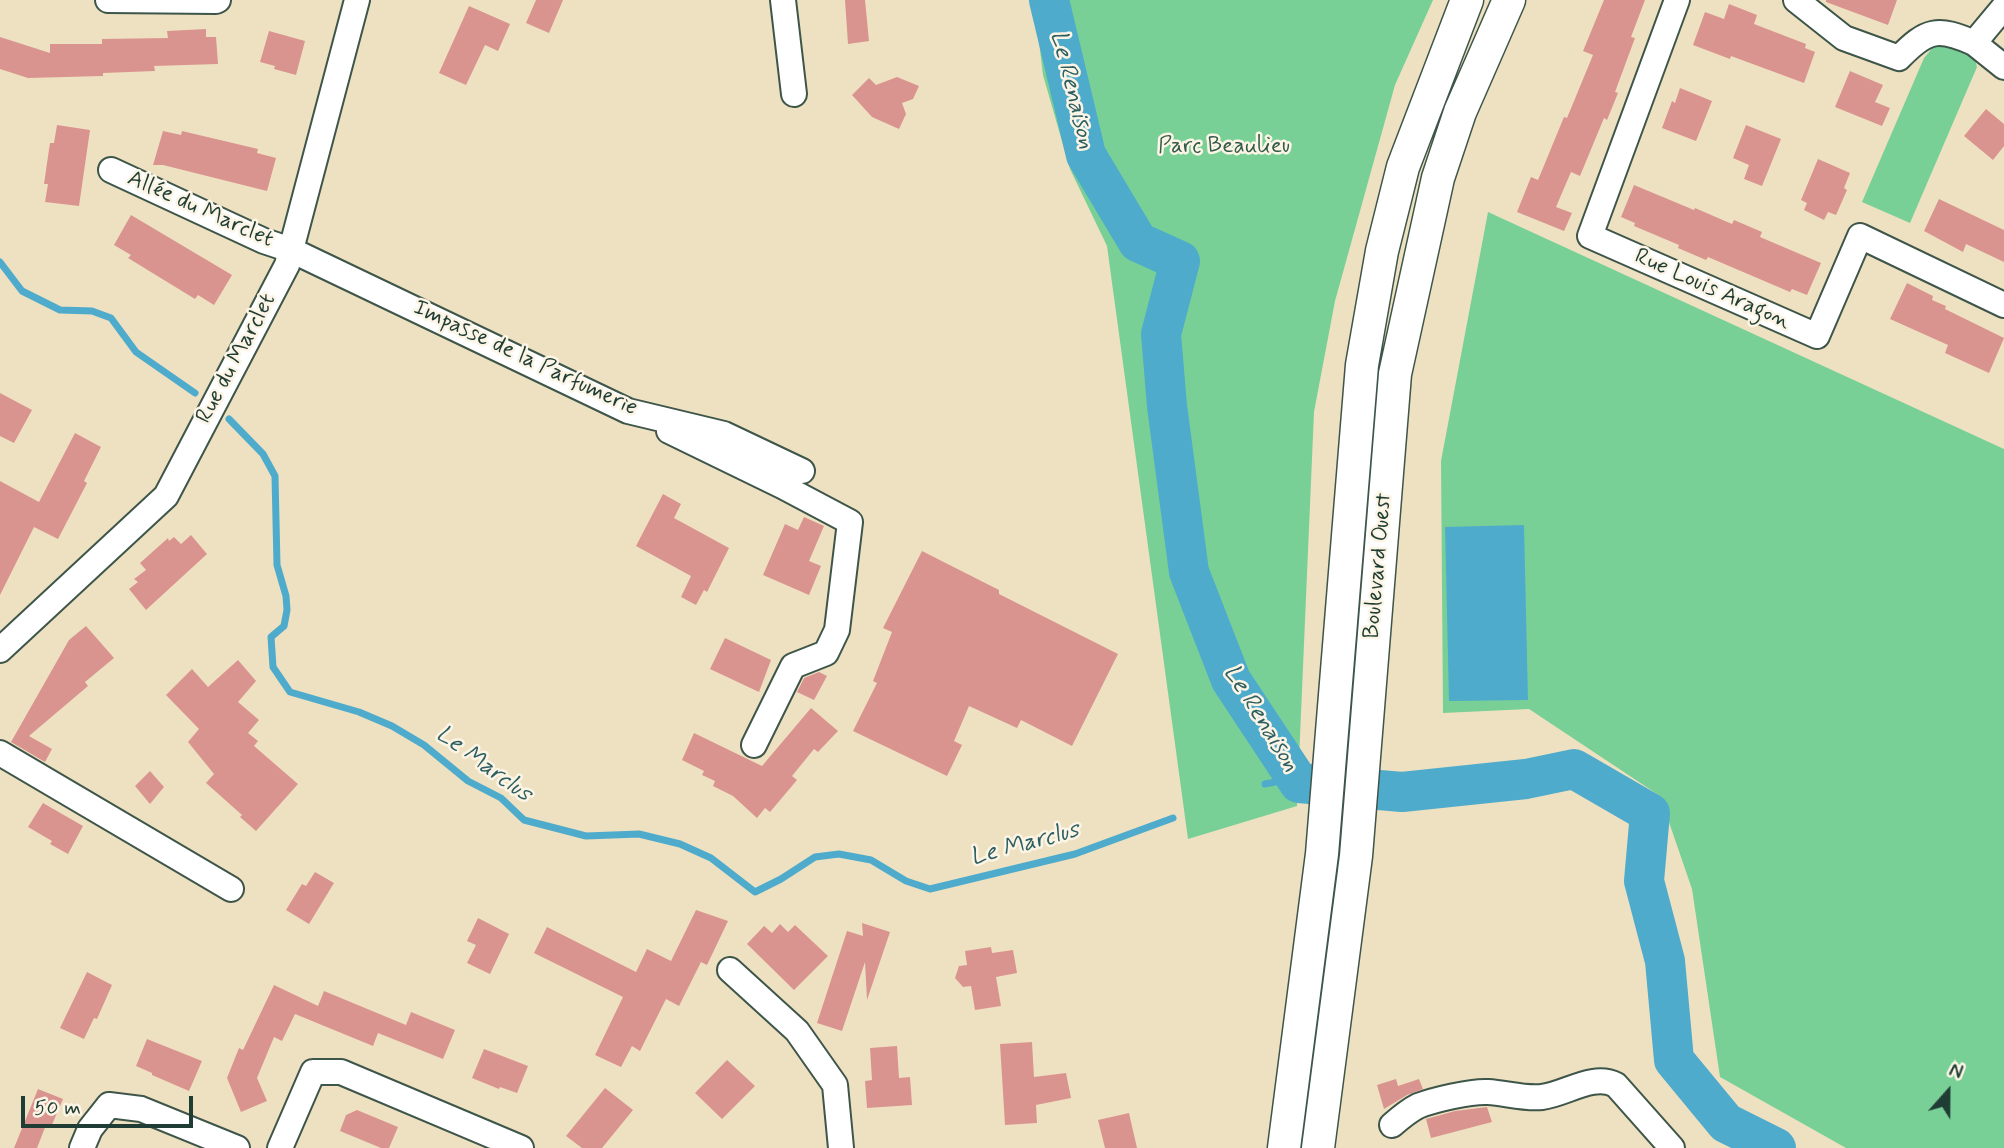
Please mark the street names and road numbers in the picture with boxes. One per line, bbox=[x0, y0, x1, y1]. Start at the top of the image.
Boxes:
street label: Allée du Marclet bbox=[123, 165, 277, 255]
street label: Rue Louis Aragon bbox=[1630, 243, 1794, 337]
street label: Rue du Marclet bbox=[191, 289, 283, 429]
street label: Impasse de la Parfumerie bbox=[408, 295, 642, 423]
street label: Boulevard Ouest bbox=[1359, 492, 1399, 640]

